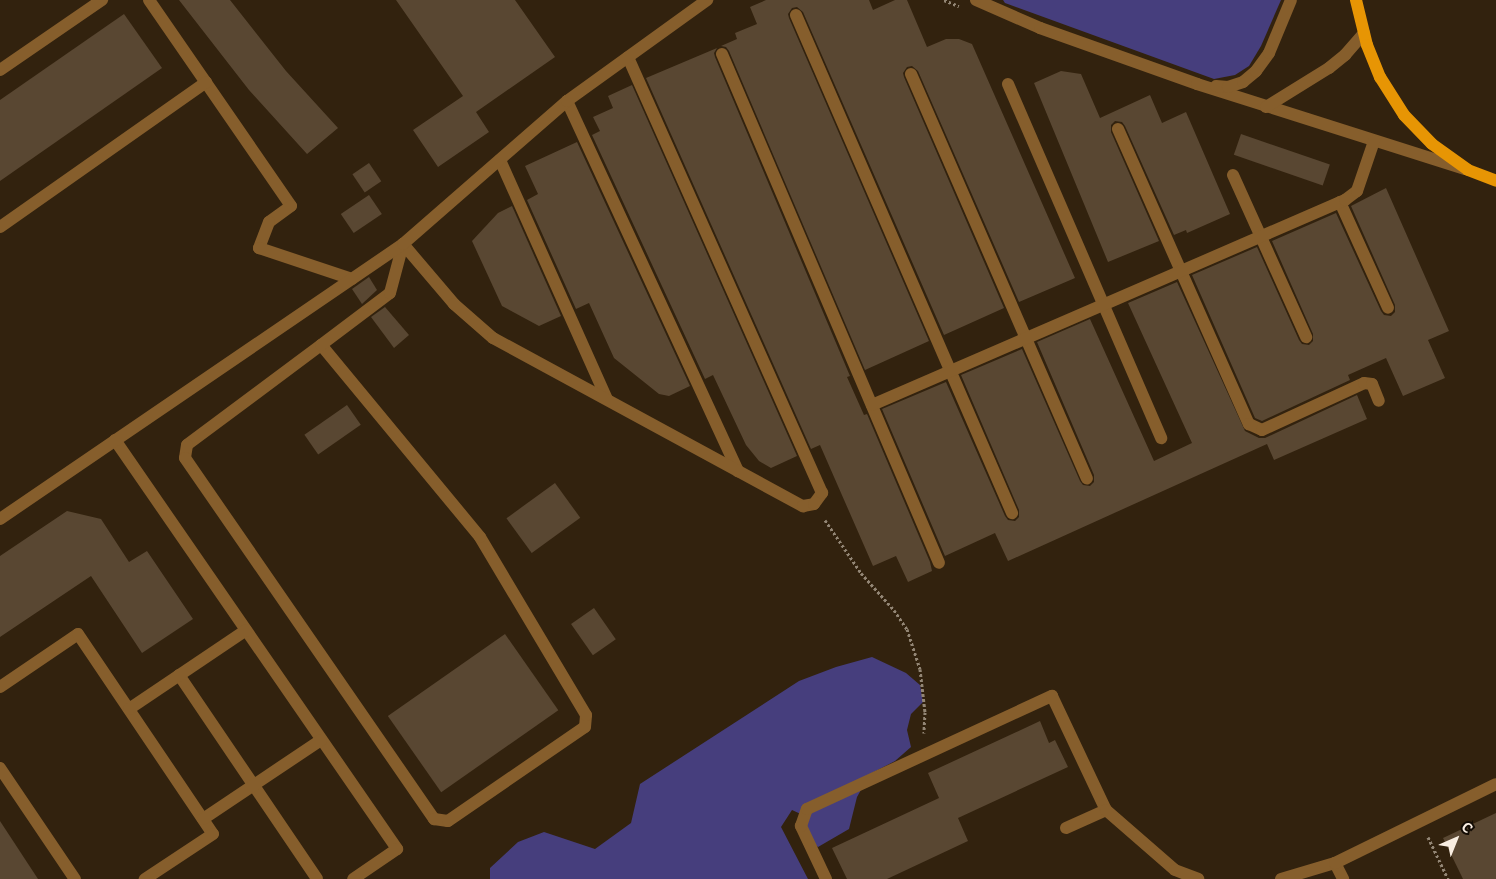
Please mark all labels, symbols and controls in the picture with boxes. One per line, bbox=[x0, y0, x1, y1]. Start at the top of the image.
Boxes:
north arrow bbox=[1431, 814, 1481, 864]
text: С bbox=[1458, 819, 1476, 837]

